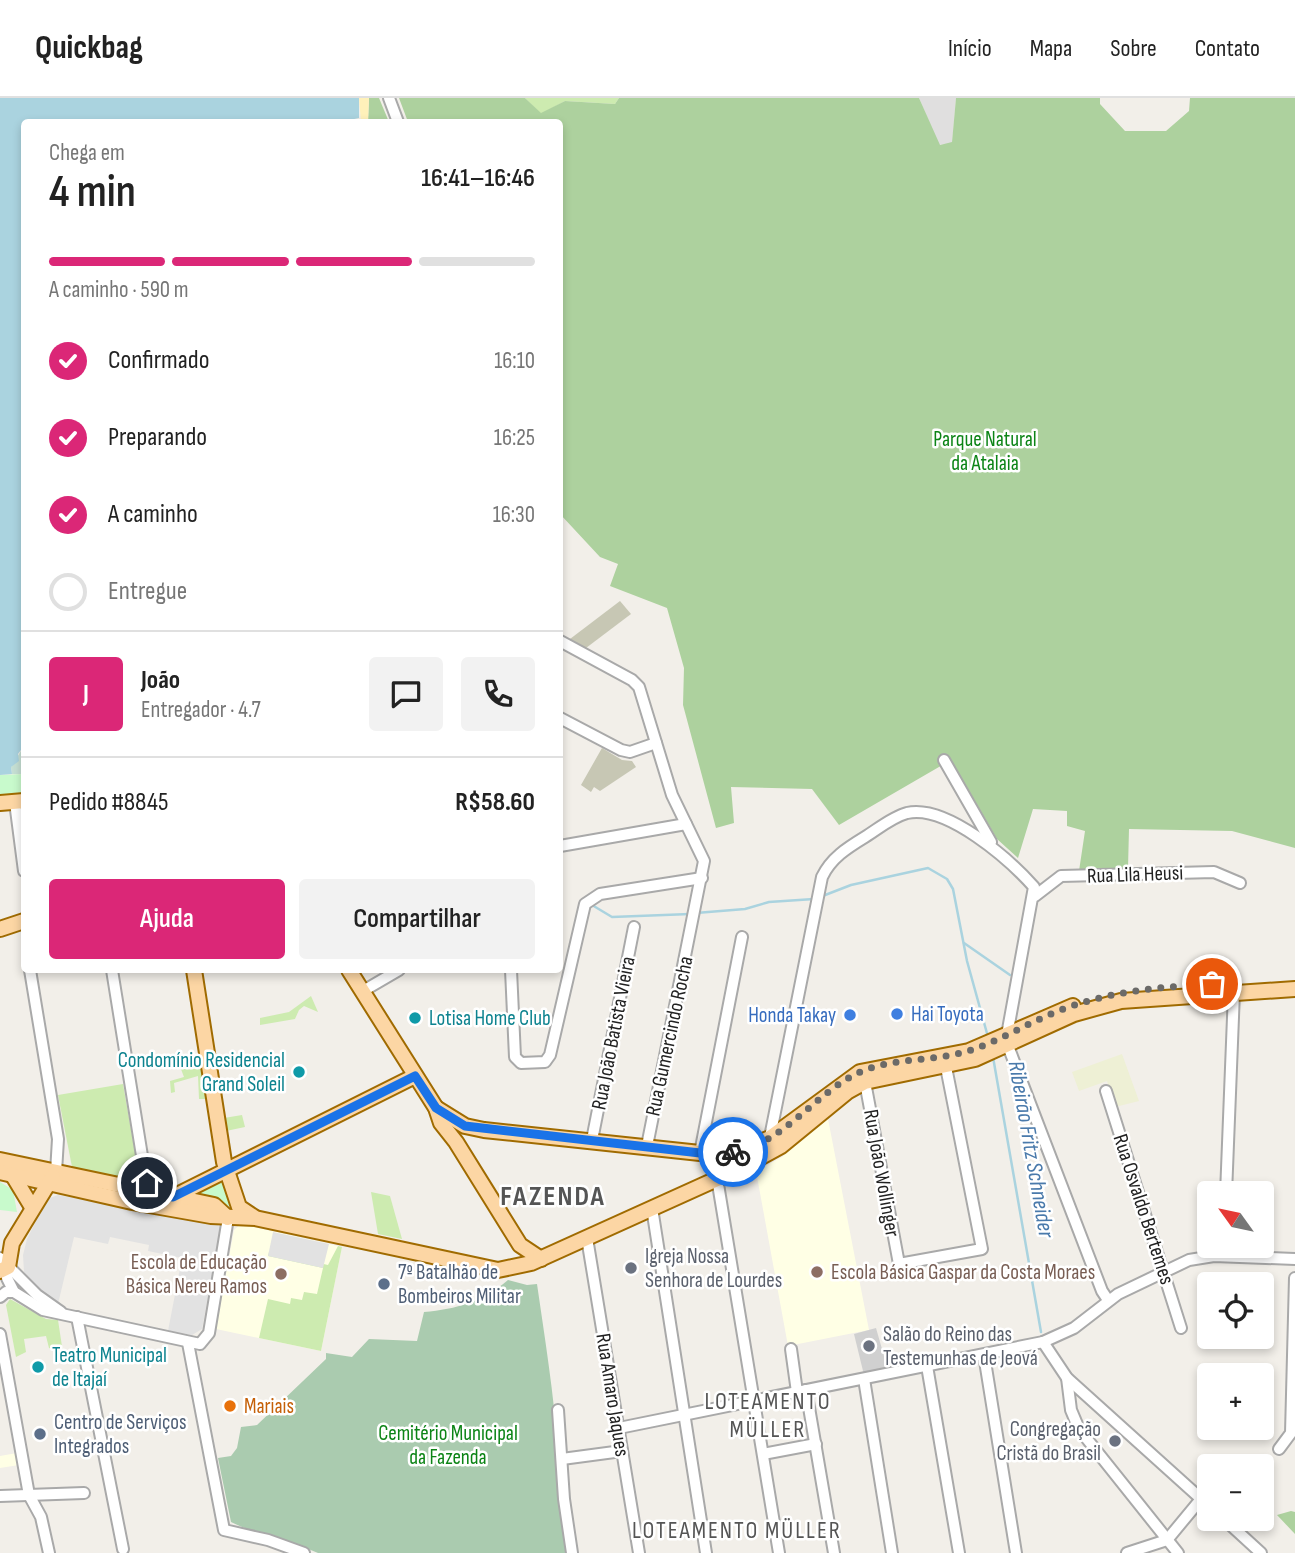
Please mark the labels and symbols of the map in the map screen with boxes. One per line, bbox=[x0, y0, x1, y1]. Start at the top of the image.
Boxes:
park label: Parque Natural da Atalaia bbox=[933, 427, 1037, 476]
street label: Rua Lila Heusi bbox=[1086, 860, 1184, 889]
street label: Rua João Batista Vieira bbox=[586, 954, 641, 1112]
street label: Rua Gumercindo Rocha bbox=[640, 954, 699, 1118]
pin bbox=[1182, 954, 1242, 1014]
place label: Hai Toyota bbox=[911, 1002, 984, 1027]
place label: Honda Takay bbox=[748, 1003, 836, 1028]
place label: Lotisa Home Club bbox=[429, 1006, 551, 1031]
marker: Hai Toyota bbox=[889, 1006, 905, 1022]
marker: Honda Takay bbox=[842, 1007, 858, 1023]
marker: Lotisa Home Club bbox=[407, 1010, 423, 1026]
place label: Condomínio Residencial Grand Soleil bbox=[118, 1048, 285, 1097]
water label: Ribeirão Fritz Schneider bbox=[1002, 1059, 1061, 1241]
marker: Condomínio Residencial Grand Soleil bbox=[291, 1064, 307, 1080]
street label: Rua João Wollinger bbox=[858, 1107, 905, 1239]
courier bbox=[698, 1117, 768, 1187]
street label: Rua Osvaldo Bertemes bbox=[1107, 1131, 1180, 1287]
pin bbox=[117, 1153, 177, 1213]
district label: FAZENDA bbox=[500, 1180, 606, 1213]
north arrow bbox=[1197, 1181, 1274, 1258]
place label: Igreja Nossa Senhora de Lourdes bbox=[645, 1244, 782, 1293]
place label: Escola de Educação Básica Nereu Ramos bbox=[126, 1250, 267, 1299]
place label: 7º Batalhão de Bombeiros Militar bbox=[398, 1260, 521, 1309]
marker: Igreja Nossa Senhora de Lourdes bbox=[623, 1260, 639, 1276]
place label: Escola Básica Gaspar da Costa Moraes bbox=[831, 1260, 1095, 1285]
marker: Escola Básica Gaspar da Costa Moraes bbox=[809, 1264, 825, 1280]
marker: Escola de Educação Básica Nereu Ramos bbox=[273, 1266, 289, 1282]
marker: 7º Batalhão de Bombeiros Militar bbox=[376, 1276, 392, 1292]
place label: Salão do Reino das Testemunhas de Jeová bbox=[883, 1322, 1038, 1371]
street label: Rua Amaro Jaques bbox=[590, 1332, 635, 1459]
marker: Salão do Reino das Testemunhas de Jeová bbox=[861, 1338, 877, 1354]
place label: Teatro Municipal de Itajaí bbox=[52, 1343, 167, 1392]
marker: Teatro Municipal de Itajaí bbox=[30, 1359, 46, 1375]
district label: LOTEAMENTO MÜLLER bbox=[704, 1387, 832, 1444]
place label: Mariais bbox=[244, 1394, 294, 1419]
marker: Mariais bbox=[222, 1398, 238, 1414]
place label: Centro de Serviços Integrados bbox=[54, 1410, 187, 1459]
place label: Congregação Cristã do Brasil bbox=[996, 1417, 1101, 1466]
park label: Cemitério Municipal da Fazenda bbox=[378, 1421, 518, 1470]
marker: Centro de Serviços Integrados bbox=[32, 1426, 48, 1442]
marker: Congregação Cristã do Brasil bbox=[1107, 1433, 1123, 1449]
district label: LOTEAMENTO MÜLLER bbox=[632, 1516, 842, 1545]

